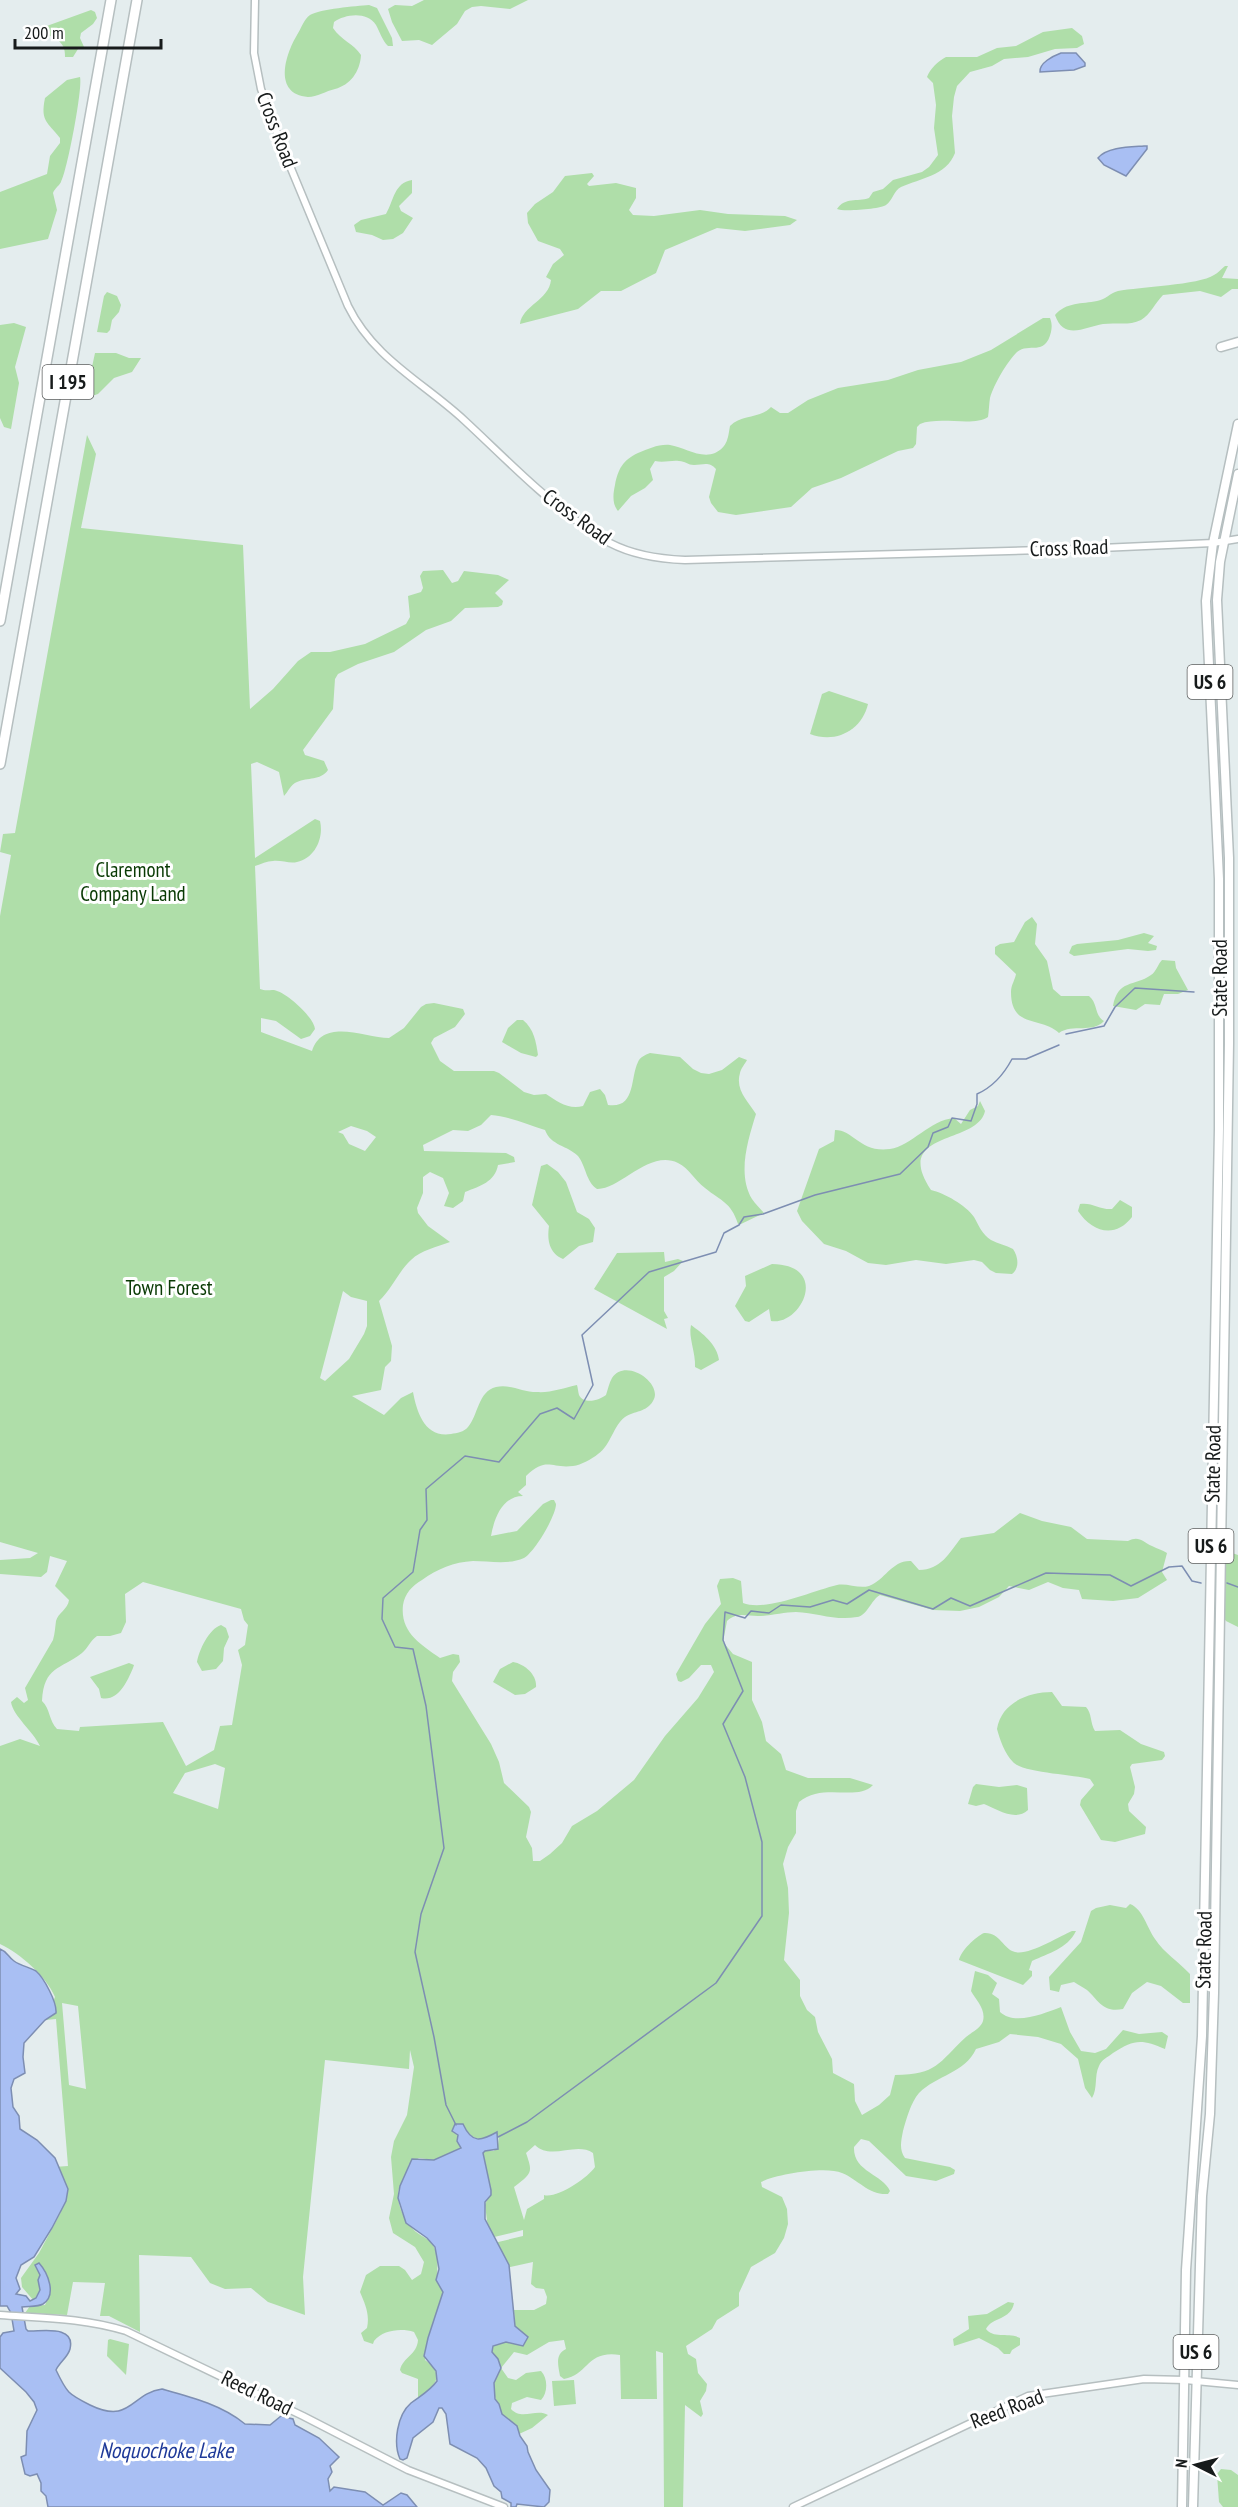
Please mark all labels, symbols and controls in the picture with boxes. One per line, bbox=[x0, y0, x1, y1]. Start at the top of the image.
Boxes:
scale bar bbox=[15, 12, 160, 50]
text: 200 m bbox=[24, 21, 64, 44]
street label: Cross Road bbox=[251, 88, 304, 171]
road number: I 195 bbox=[42, 365, 94, 399]
street label: Cross Road bbox=[538, 483, 617, 551]
street label: Cross Road bbox=[1029, 533, 1109, 562]
road number: US 6 bbox=[1188, 665, 1232, 699]
park label: Claremont Company Land bbox=[80, 856, 186, 907]
street label: State Road bbox=[1206, 939, 1233, 1017]
park label: Town Forest bbox=[125, 1274, 213, 1301]
street label: State Road bbox=[1198, 1425, 1227, 1503]
road number: US 6 bbox=[1188, 1529, 1234, 1563]
street label: State Road bbox=[1189, 1911, 1218, 1989]
road number: US 6 bbox=[1174, 2335, 1218, 2369]
street label: Reed Road bbox=[217, 2364, 297, 2421]
street label: Reed Road bbox=[967, 2382, 1047, 2435]
north arrow bbox=[1166, 2435, 1226, 2495]
water label: Noquochoke Lake bbox=[99, 2436, 235, 2464]
text: N bbox=[1171, 2458, 1191, 2469]

